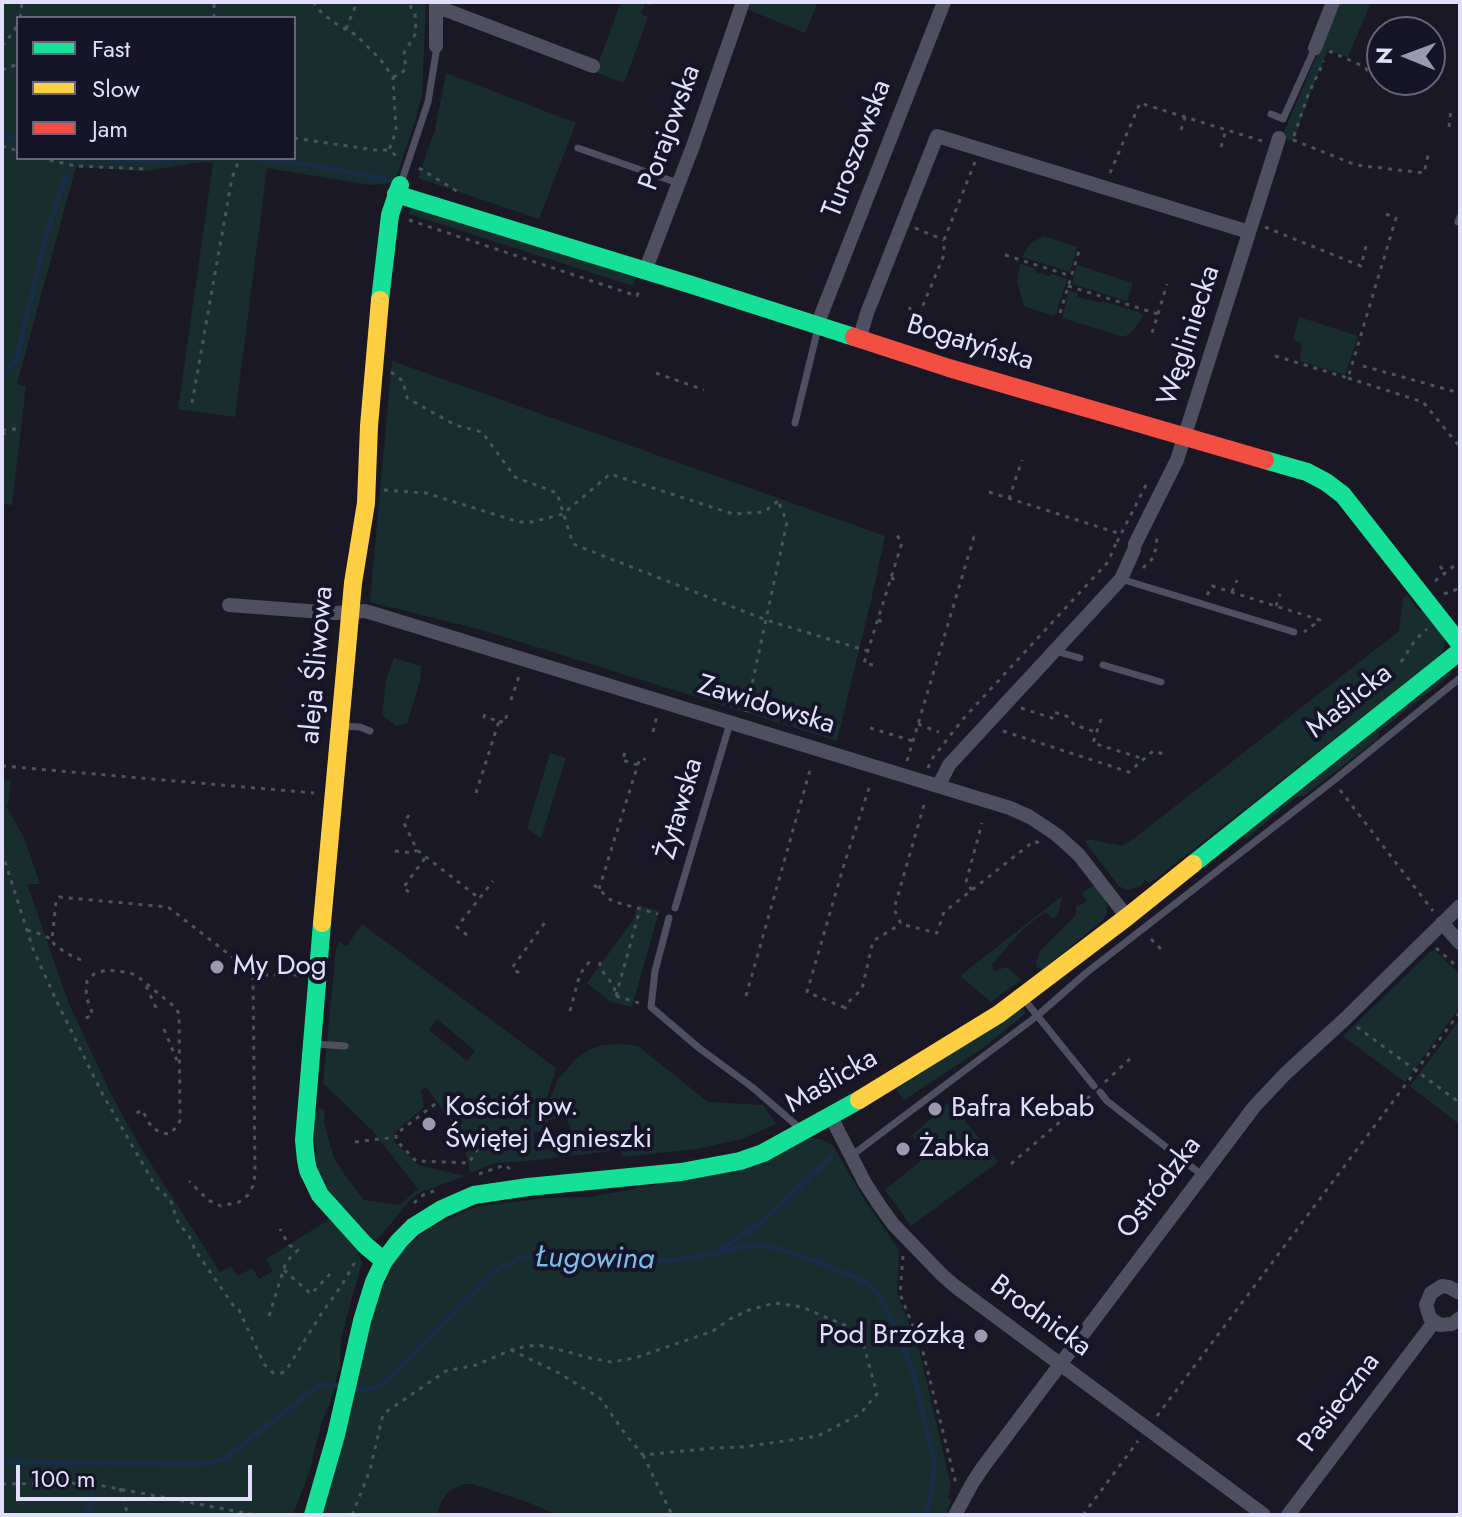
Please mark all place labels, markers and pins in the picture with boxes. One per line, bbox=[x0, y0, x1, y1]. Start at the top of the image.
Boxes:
place label: My Dog bbox=[233, 950, 327, 984]
marker: My Dog bbox=[208, 958, 226, 976]
place label: Kościół pw. Świętej Agnieszki bbox=[445, 1091, 652, 1157]
place label: Bafra Kebab bbox=[951, 1092, 1094, 1126]
marker: Bafra Kebab bbox=[926, 1100, 944, 1118]
marker: Kościół pw. Świętej Agnieszki bbox=[420, 1115, 438, 1133]
place label: Żabka bbox=[919, 1132, 989, 1166]
marker: Żabka bbox=[894, 1140, 912, 1158]
place label: Pod Brzózką bbox=[819, 1319, 965, 1353]
marker: Pod Brzózką bbox=[972, 1327, 990, 1345]

